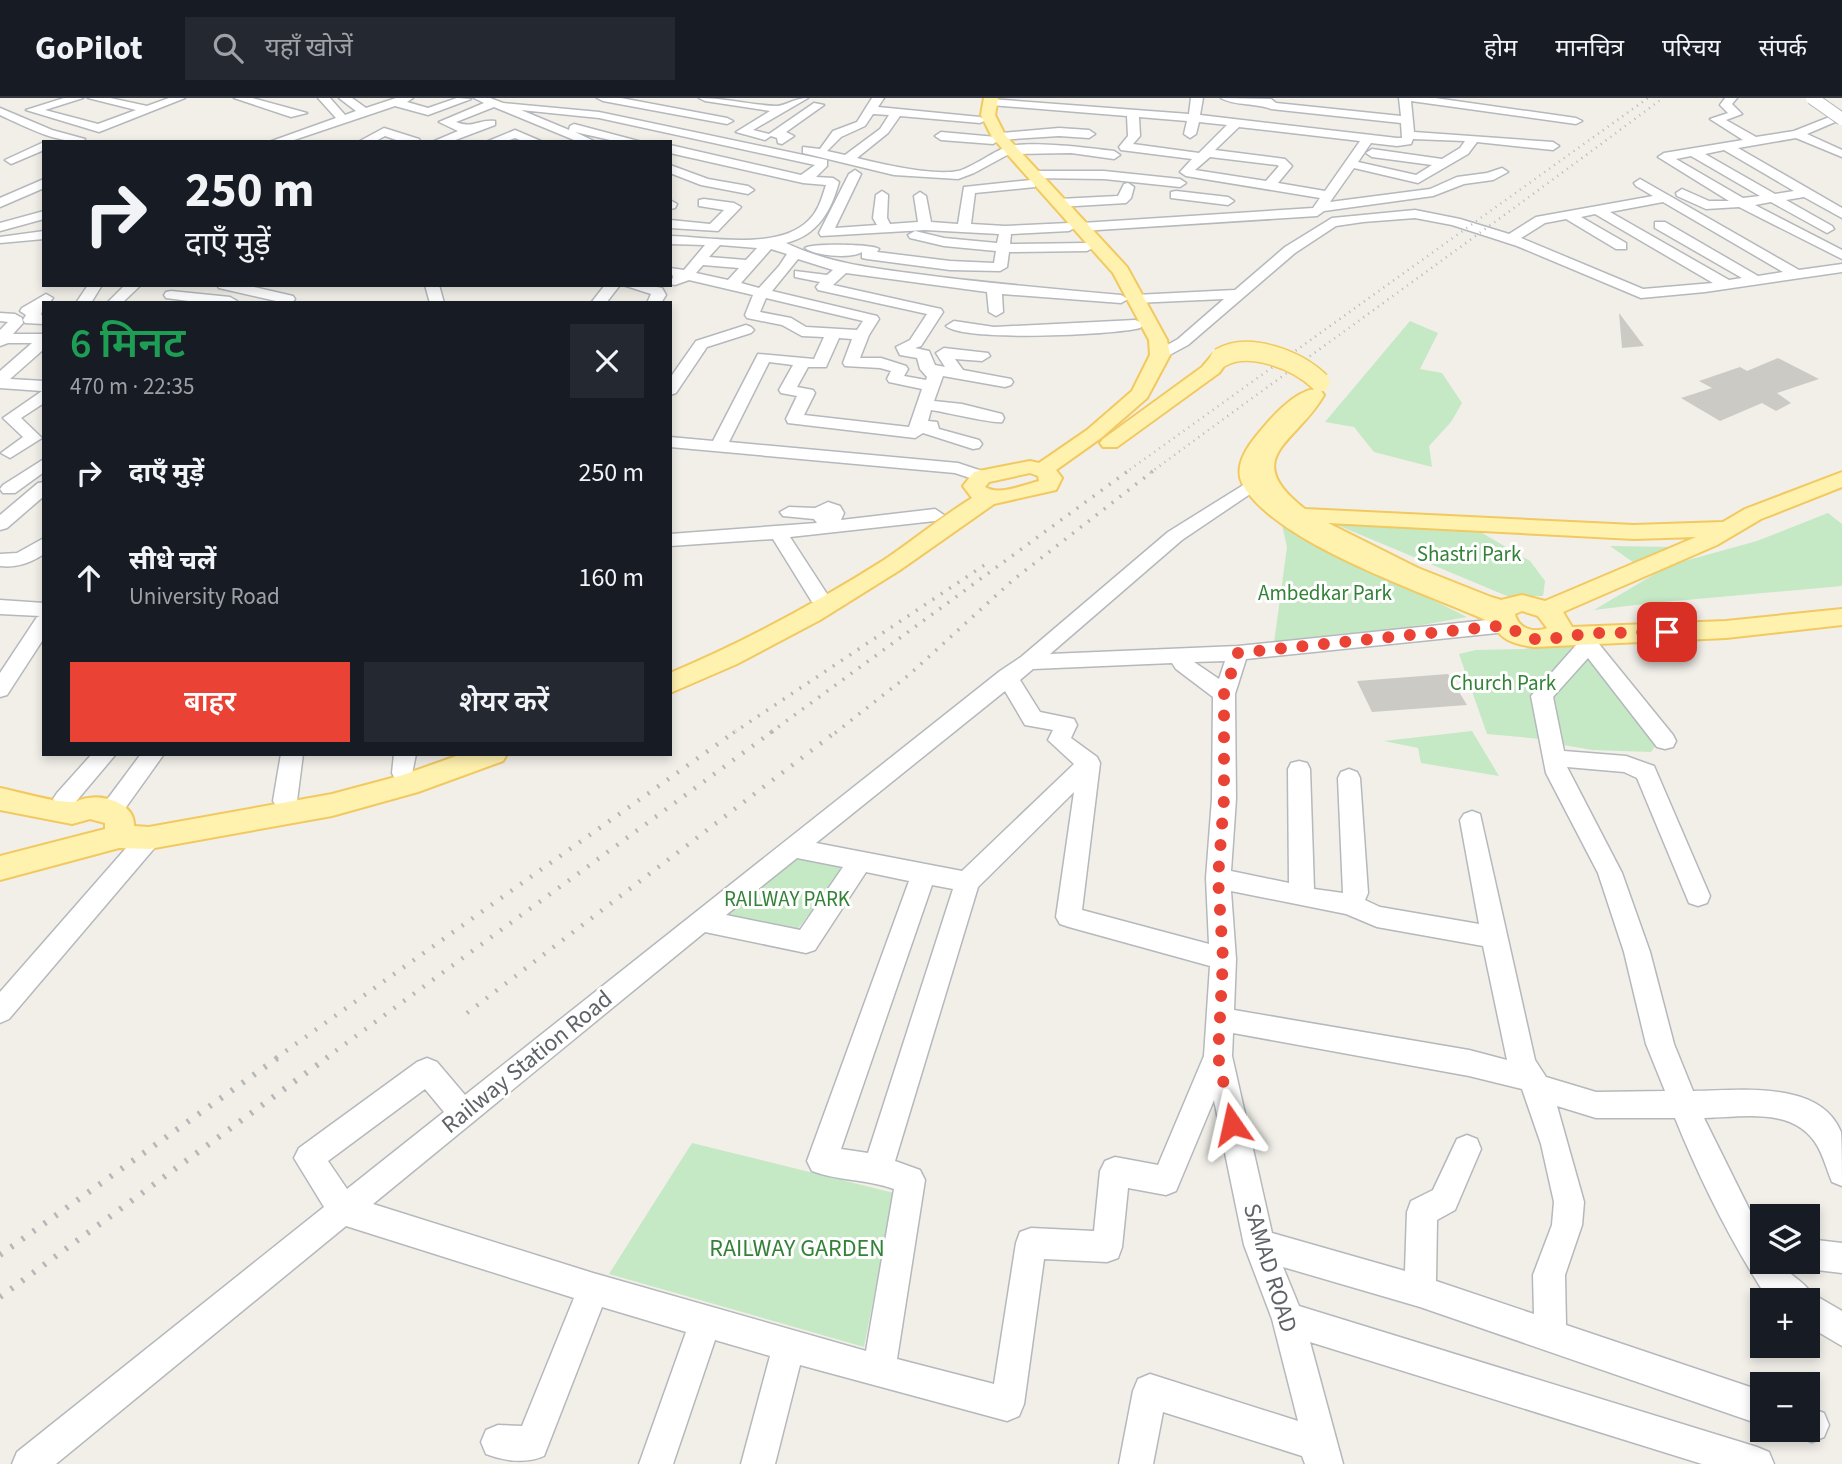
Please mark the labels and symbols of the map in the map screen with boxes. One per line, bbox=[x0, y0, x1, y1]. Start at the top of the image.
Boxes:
park label: Shastri Park bbox=[1417, 539, 1522, 569]
park label: Ambedkar Park bbox=[1258, 578, 1393, 608]
pin bbox=[1637, 602, 1697, 662]
park label: Church Park bbox=[1450, 668, 1557, 698]
park label: RAILWAY PARK bbox=[724, 884, 851, 914]
street label: Railway Station Road bbox=[434, 982, 620, 1142]
position arrow bbox=[1195, 1087, 1269, 1161]
street label: SAMAD ROAD bbox=[1234, 1199, 1306, 1337]
park label: RAILWAY GARDEN bbox=[709, 1231, 885, 1266]

